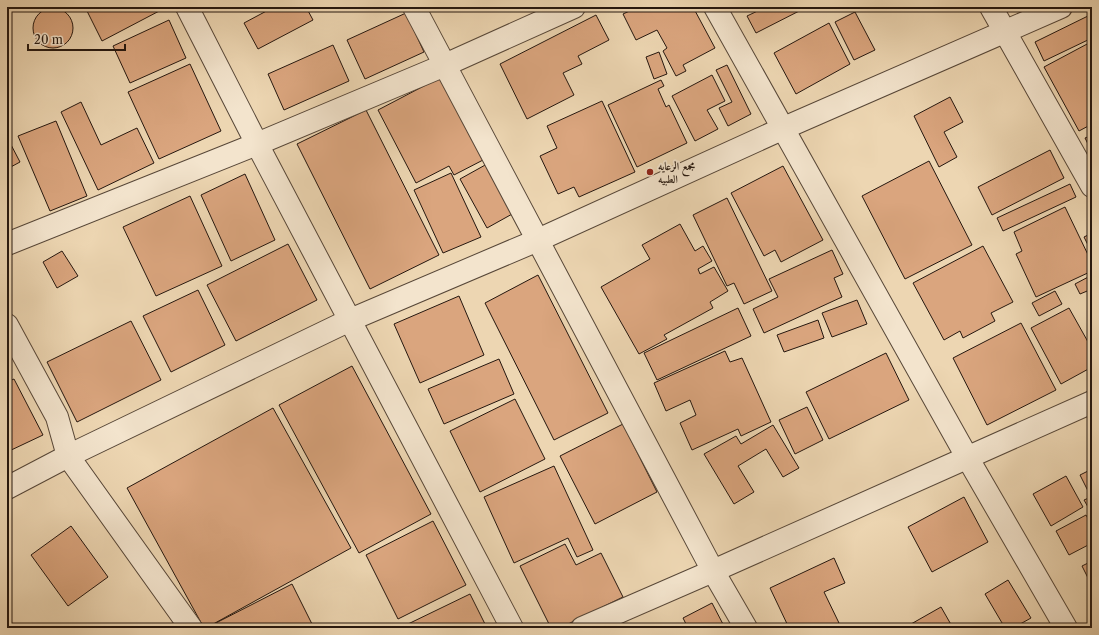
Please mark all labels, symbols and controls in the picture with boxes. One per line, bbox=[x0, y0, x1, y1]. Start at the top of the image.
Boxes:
scale bar bbox=[28, 26, 125, 52]
text: 20 m bbox=[34, 32, 63, 47]
place label: مجمع الرعايه الطبيه bbox=[658, 159, 696, 186]
marker: مجمع الرعايه الطبيه bbox=[645, 167, 655, 177]

